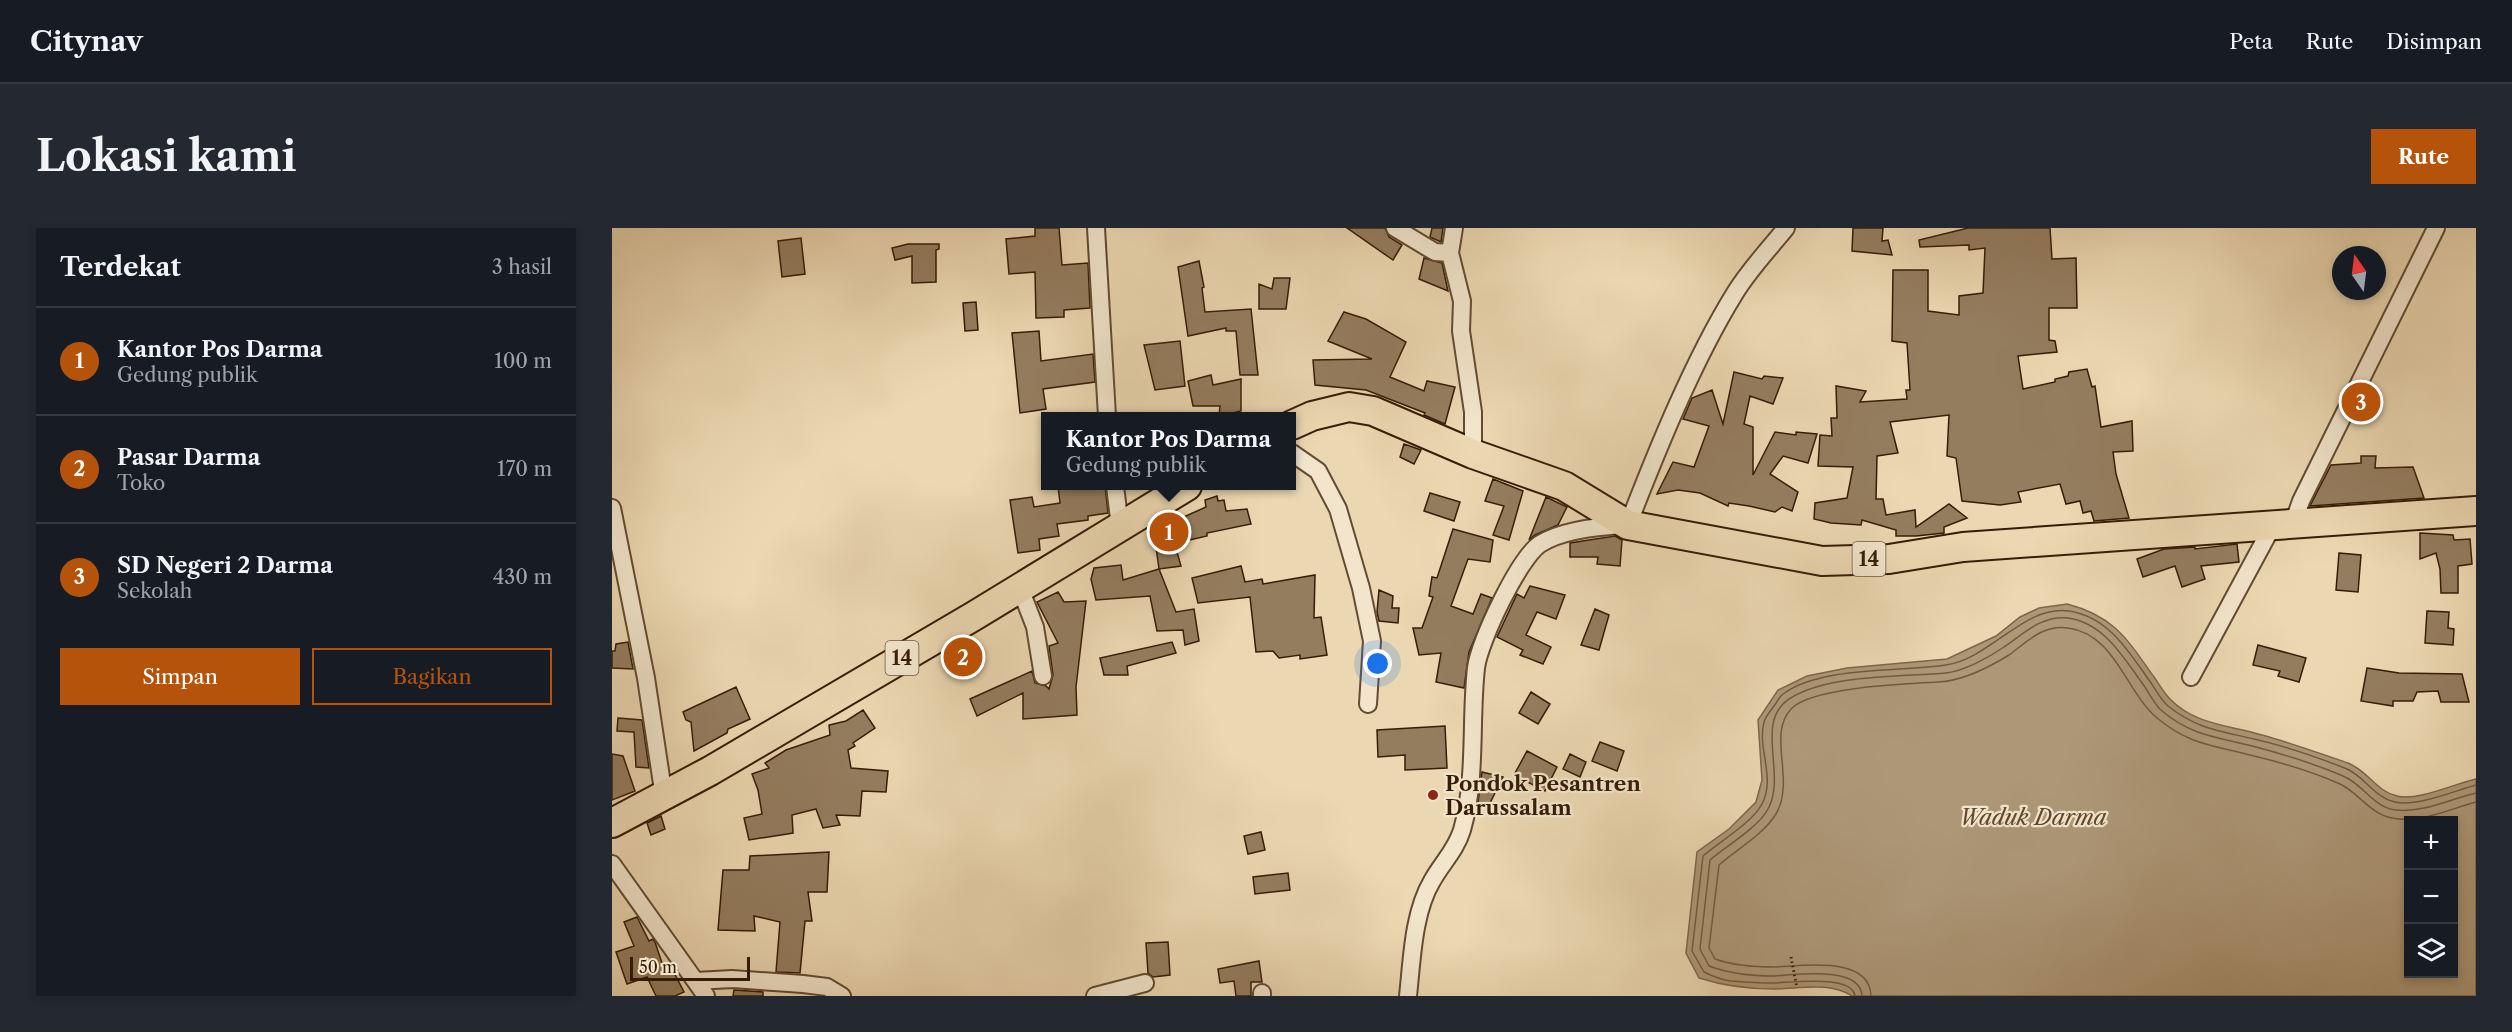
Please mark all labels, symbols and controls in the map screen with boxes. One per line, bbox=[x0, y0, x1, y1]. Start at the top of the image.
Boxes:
text: Citynav bbox=[30, 24, 143, 58]
text: Peta bbox=[2229, 29, 2273, 54]
text: Rute bbox=[2306, 29, 2353, 54]
text: Disimpan bbox=[2386, 29, 2482, 54]
button: Rute bbox=[2371, 129, 2476, 184]
text: Lokasi kami bbox=[36, 130, 297, 182]
north arrow bbox=[2332, 246, 2386, 300]
text: Terdekat bbox=[60, 251, 181, 283]
text: 3 hasil bbox=[492, 255, 552, 279]
text: Kantor Pos Darma bbox=[117, 336, 323, 363]
text: 1 bbox=[75, 349, 84, 373]
text: 100 m bbox=[494, 349, 552, 373]
text: Gedung publik bbox=[117, 363, 258, 387]
pin: 3 bbox=[2342, 380, 2380, 424]
popup bbox=[1041, 412, 1296, 490]
text: Kantor Pos Darma bbox=[1066, 426, 1271, 453]
text: Pasar Darma bbox=[117, 444, 261, 471]
text: Gedung publik bbox=[1066, 453, 1206, 477]
text: 2 bbox=[74, 457, 85, 481]
text: 170 m bbox=[497, 457, 552, 481]
text: Toko bbox=[117, 471, 165, 495]
pin: 1 bbox=[1150, 510, 1188, 554]
road number: 14 bbox=[1852, 542, 1886, 576]
text: SD Negeri 2 Darma bbox=[117, 552, 333, 579]
text: 3 bbox=[74, 565, 85, 589]
text: 430 m bbox=[493, 565, 552, 589]
text: Sekolah bbox=[117, 579, 192, 603]
pin: 2 bbox=[944, 634, 982, 680]
road number: 14 bbox=[886, 641, 918, 675]
button: Simpan bbox=[60, 648, 300, 705]
button: Bagikan bbox=[312, 648, 552, 705]
your location bbox=[1363, 649, 1392, 678]
place label: Pondok Pesantren Darussalam bbox=[1445, 771, 1641, 820]
marker: Pondok Pesantren Darussalam bbox=[1426, 788, 1440, 802]
water label: Waduk Darma bbox=[1959, 804, 2107, 831]
map controls bbox=[2404, 816, 2458, 978]
button: + bbox=[2404, 816, 2458, 870]
button: − bbox=[2404, 870, 2458, 924]
button: layers bbox=[2404, 924, 2458, 978]
scale bar bbox=[630, 954, 750, 982]
text: 50 m bbox=[639, 957, 677, 977]

